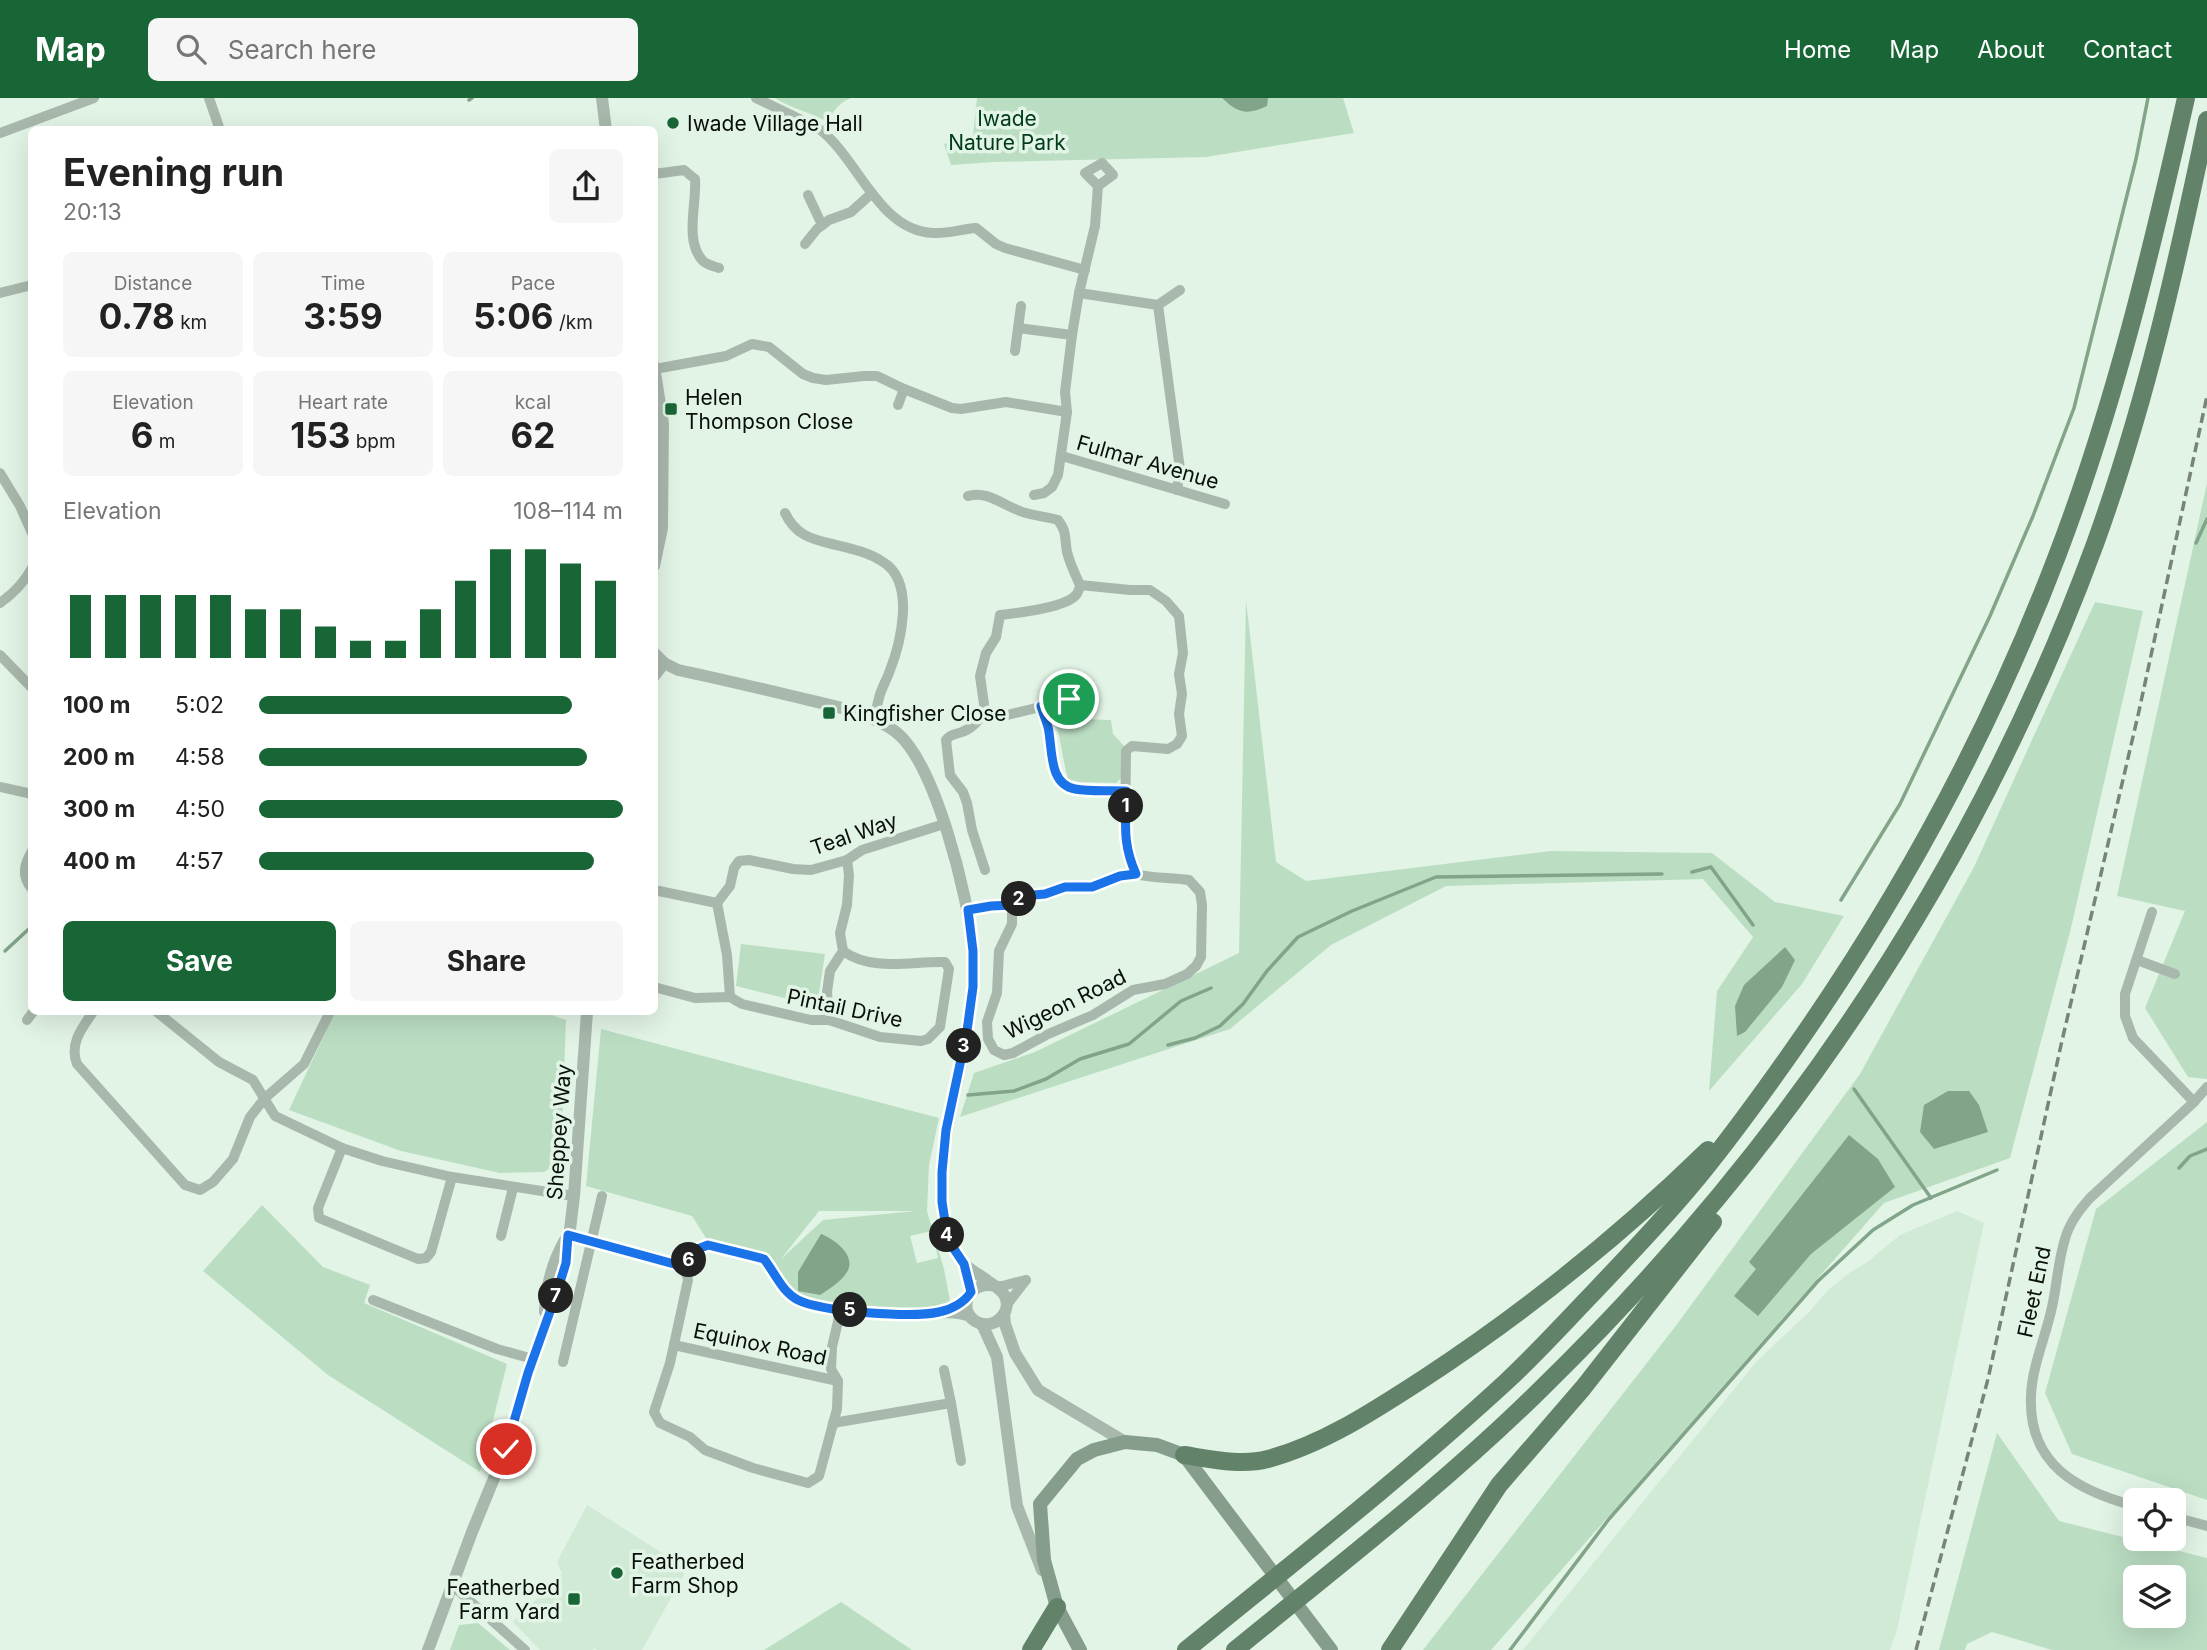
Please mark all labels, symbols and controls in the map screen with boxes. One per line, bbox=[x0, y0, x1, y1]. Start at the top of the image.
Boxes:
search box bbox=[148, 18, 638, 81]
text: Map bbox=[35, 29, 106, 69]
icon: search bbox=[172, 30, 210, 68]
text: Search here bbox=[228, 34, 376, 65]
text: Home bbox=[1784, 35, 1851, 64]
text: Map bbox=[1889, 35, 1939, 64]
text: About bbox=[1977, 35, 2045, 64]
text: Contact bbox=[2083, 35, 2172, 64]
park label: Iwade Nature Park bbox=[948, 106, 1066, 155]
place label: Iwade Village Hall bbox=[687, 111, 863, 136]
marker: Iwade Village Hall bbox=[665, 115, 681, 131]
text: Evening run bbox=[63, 149, 284, 195]
button: share bbox=[549, 149, 623, 223]
text: 20:13 bbox=[63, 198, 122, 226]
text: Distance bbox=[114, 272, 192, 295]
text: Time bbox=[321, 272, 365, 295]
text: Pace bbox=[511, 272, 555, 295]
text: 0.78 bbox=[99, 295, 175, 337]
text: 3:59 bbox=[303, 295, 383, 337]
text: 5:06 bbox=[473, 295, 554, 337]
text: km bbox=[175, 311, 207, 334]
text: /km bbox=[554, 311, 593, 334]
place label: Helen Thompson Close bbox=[685, 385, 853, 434]
text: Elevation bbox=[112, 391, 194, 414]
text: Heart rate bbox=[298, 391, 388, 414]
text: kcal bbox=[515, 391, 551, 414]
marker: Helen Thompson Close bbox=[663, 401, 679, 417]
text: 6 bbox=[131, 414, 153, 456]
text: 153 bbox=[290, 414, 350, 456]
text: 62 bbox=[511, 414, 555, 456]
text: m bbox=[153, 430, 175, 453]
text: bpm bbox=[350, 430, 396, 453]
street label: Fulmar Avenue bbox=[1074, 430, 1222, 494]
text: Elevation bbox=[63, 497, 162, 525]
text: 108–114 m bbox=[513, 497, 623, 525]
pin bbox=[1039, 669, 1099, 729]
icon: arrive bbox=[1050, 680, 1088, 718]
text: 100 m bbox=[63, 691, 130, 719]
text: 5:02 bbox=[175, 691, 224, 719]
place label: Kingfisher Close bbox=[843, 701, 1007, 726]
marker: Kingfisher Close bbox=[821, 705, 837, 721]
text: 200 m bbox=[63, 743, 135, 771]
text: 4:58 bbox=[175, 743, 225, 771]
pin: 1 bbox=[1108, 788, 1144, 824]
text: 1 bbox=[1121, 794, 1130, 817]
text: 300 m bbox=[63, 795, 135, 823]
text: 4:50 bbox=[175, 795, 225, 823]
street label: Teal Way bbox=[807, 807, 901, 860]
text: 400 m bbox=[63, 847, 136, 875]
text: 4:57 bbox=[175, 847, 223, 875]
pin: 2 bbox=[1002, 882, 1036, 916]
text: 2 bbox=[1013, 887, 1024, 910]
button: Save bbox=[63, 921, 336, 1001]
button: Share bbox=[350, 921, 623, 1001]
street label: Wigeon Road bbox=[1000, 964, 1130, 1044]
street label: Pintail Drive bbox=[785, 984, 905, 1032]
pin: 3 bbox=[946, 1028, 982, 1063]
text: 3 bbox=[957, 1034, 970, 1057]
street label: Sheppey Way bbox=[542, 1063, 576, 1201]
pin: 4 bbox=[930, 1218, 964, 1252]
text: 4 bbox=[940, 1223, 953, 1246]
pin: 6 bbox=[672, 1242, 706, 1278]
street label: Fleet End bbox=[2012, 1244, 2056, 1340]
text: 6 bbox=[682, 1248, 695, 1271]
pin: 7 bbox=[538, 1278, 574, 1314]
text: 7 bbox=[550, 1284, 561, 1307]
pin: 5 bbox=[832, 1292, 868, 1328]
text: 5 bbox=[843, 1298, 856, 1321]
street label: Equinox Road bbox=[691, 1318, 829, 1370]
pin bbox=[476, 1419, 536, 1479]
icon: check bbox=[487, 1430, 525, 1468]
map controls bbox=[2123, 1488, 2186, 1628]
button: locate bbox=[2123, 1488, 2186, 1551]
place label: Featherbed Farm Shop bbox=[631, 1549, 745, 1598]
marker: Featherbed Farm Shop bbox=[609, 1565, 625, 1581]
button: layers bbox=[2123, 1565, 2186, 1628]
place label: Featherbed Farm Yard bbox=[446, 1575, 560, 1624]
marker: Featherbed Farm Yard bbox=[566, 1591, 582, 1607]

